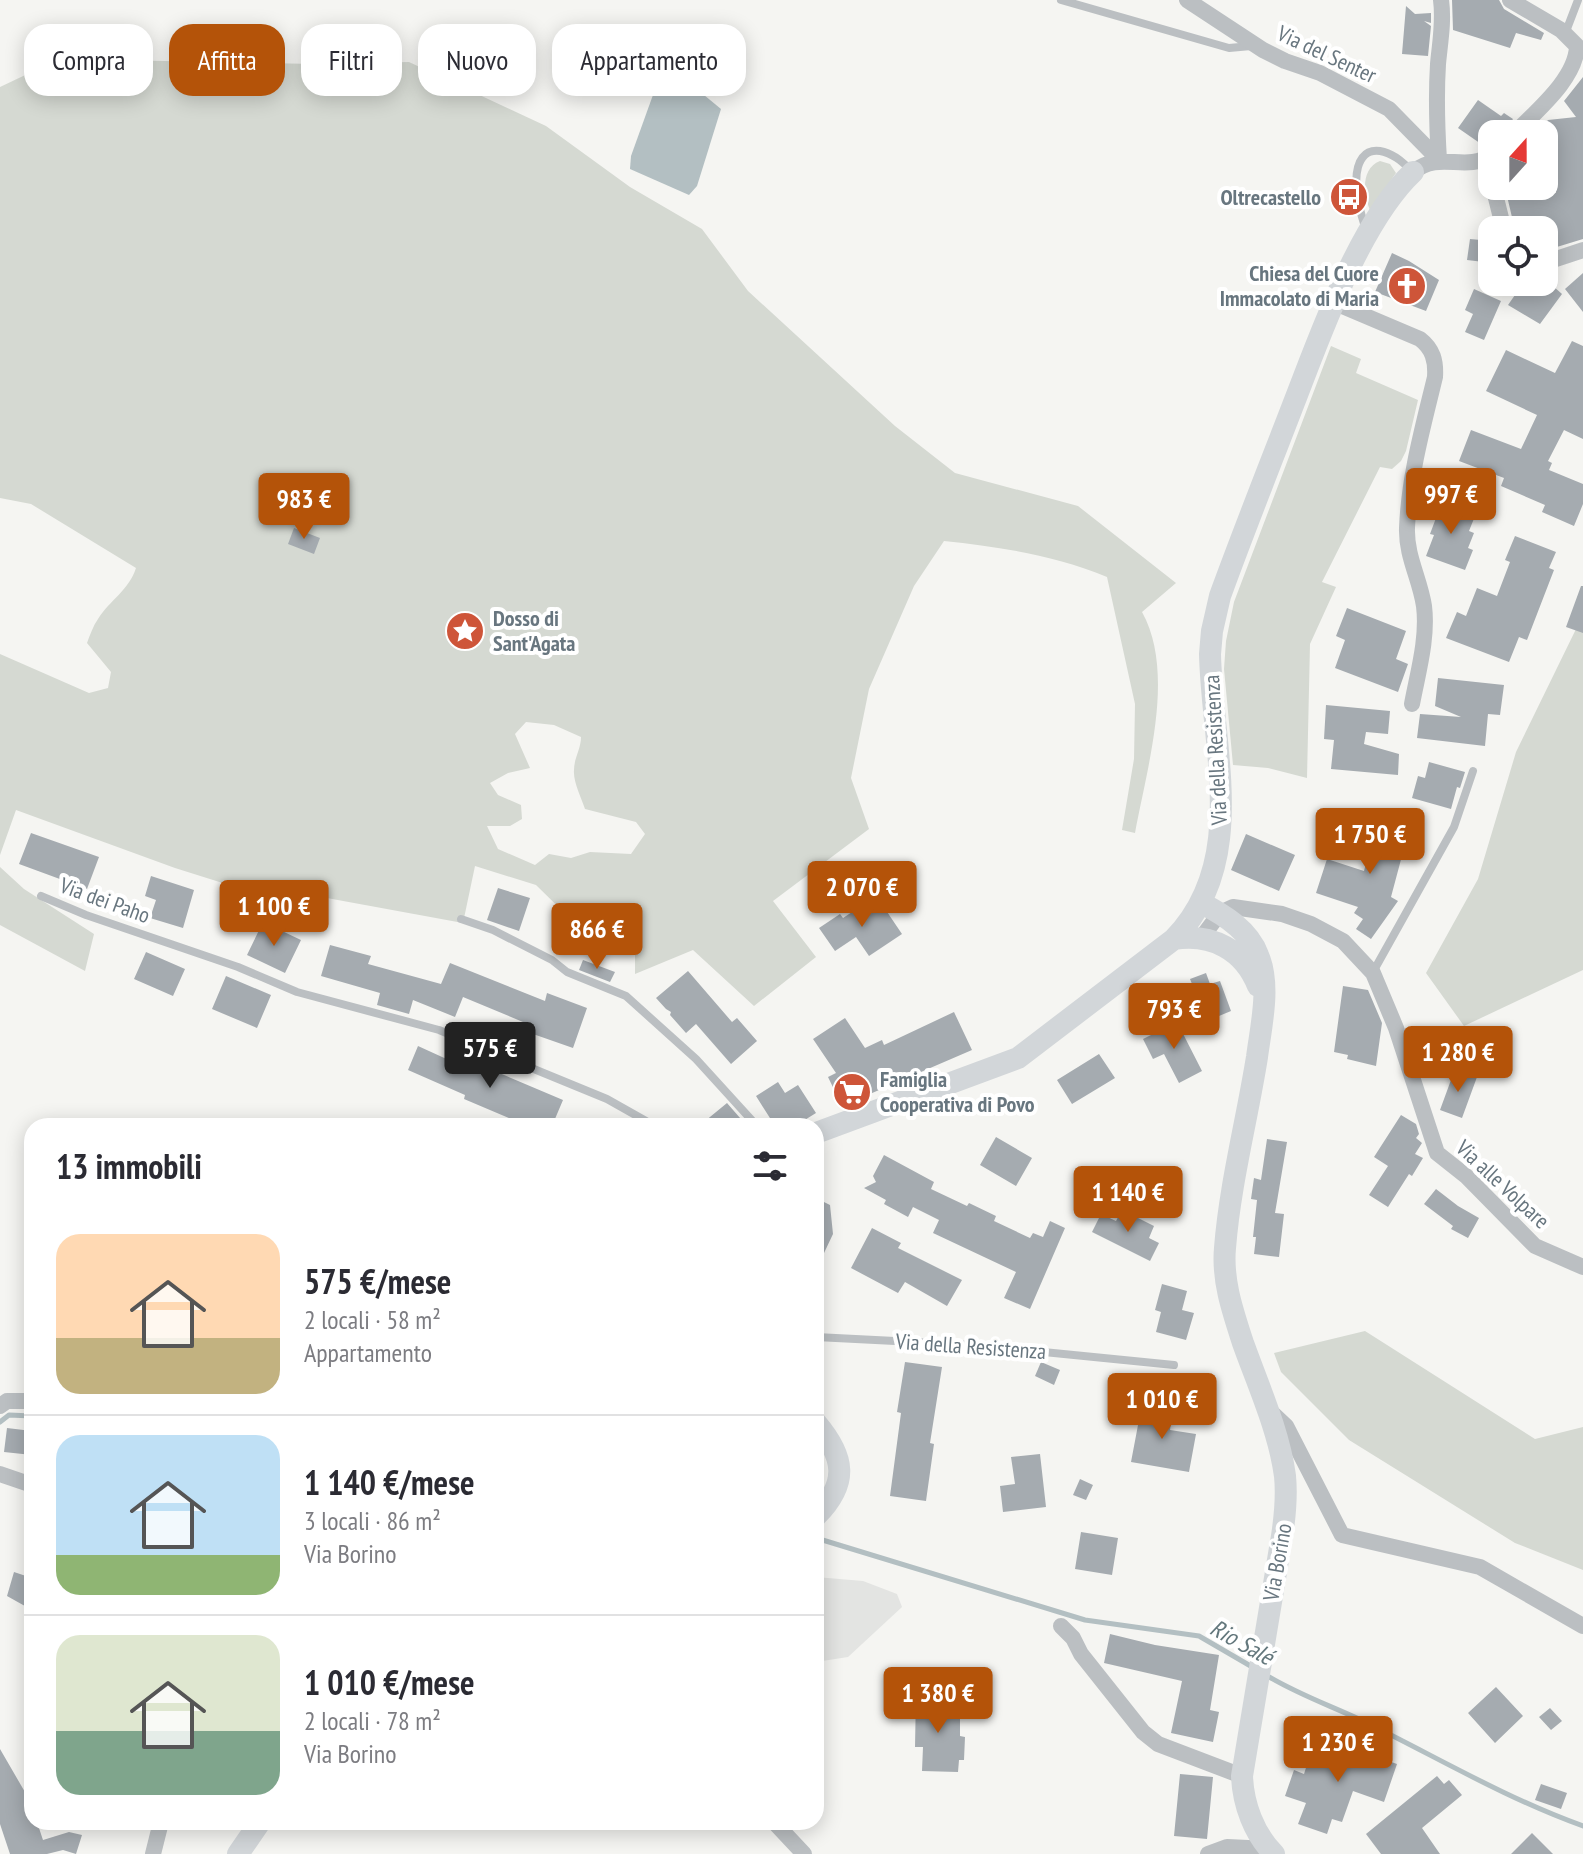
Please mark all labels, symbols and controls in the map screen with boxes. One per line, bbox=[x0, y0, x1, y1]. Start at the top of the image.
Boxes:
street label: Via del Senter bbox=[1272, 18, 1381, 89]
chip: Compra bbox=[24, 24, 153, 96]
chip: Affitta bbox=[169, 24, 285, 96]
chip: Filtri bbox=[301, 24, 402, 96]
chip: Nuovo bbox=[418, 24, 536, 96]
chip: Appartamento bbox=[552, 24, 746, 96]
north arrow bbox=[1478, 120, 1558, 200]
map controls bbox=[1478, 120, 1558, 296]
bus stop icon: Oltrecastello bbox=[1328, 176, 1370, 218]
place label: Oltrecastello bbox=[1220, 183, 1321, 211]
button: locate bbox=[1478, 216, 1558, 296]
place label: Chiesa del Cuore Immacolato di Maria bbox=[1220, 259, 1379, 312]
church icon: Chiesa del Cuore Immacolato di Maria bbox=[1386, 265, 1428, 307]
pin: 997 € bbox=[1395, 468, 1507, 536]
pin: 983 € bbox=[248, 473, 360, 541]
text: 997 € bbox=[1424, 477, 1478, 510]
text: 983 € bbox=[276, 482, 332, 515]
place label: Dosso di Sant'Agata bbox=[493, 604, 575, 657]
place icon: Dosso di Sant'Agata bbox=[444, 610, 486, 652]
street label: Via della Resistenza bbox=[1197, 674, 1233, 827]
pin: 1 750 € bbox=[1296, 808, 1444, 876]
text: 1 750 € bbox=[1334, 817, 1406, 850]
pin: 2 070 € bbox=[788, 861, 936, 929]
street label: Via dei Paho bbox=[55, 870, 154, 929]
text: 2 070 € bbox=[826, 870, 898, 903]
pin: 1 100 € bbox=[200, 880, 348, 948]
text: 1 100 € bbox=[238, 889, 310, 922]
pin: 866 € bbox=[541, 903, 653, 971]
text: 866 € bbox=[569, 912, 625, 945]
pin: 793 € bbox=[1118, 983, 1230, 1051]
text: 793 € bbox=[1146, 992, 1202, 1025]
pin: 575 € bbox=[434, 1022, 546, 1090]
pin: 1 280 € bbox=[1384, 1026, 1532, 1094]
text: 575 € bbox=[462, 1031, 518, 1064]
text: 1 280 € bbox=[1422, 1035, 1494, 1068]
place label: Famiglia Cooperativa di Povo bbox=[880, 1065, 1035, 1118]
supermarket icon: Famiglia Cooperativa di Povo bbox=[831, 1071, 873, 1113]
street label: Via alle Volpare bbox=[1450, 1133, 1556, 1234]
text: 13 immobili bbox=[56, 1144, 202, 1188]
icon: filters bbox=[748, 1144, 792, 1188]
pin: 1 140 € bbox=[1054, 1166, 1202, 1234]
text: 1 140 € bbox=[1092, 1175, 1164, 1208]
text: 575 €/mese bbox=[304, 1259, 451, 1303]
icon: home bbox=[120, 1266, 216, 1362]
text: 2 locali · 58 m² bbox=[304, 1303, 441, 1336]
street label: Via della Resistenza bbox=[894, 1327, 1047, 1365]
text: Appartamento bbox=[304, 1336, 432, 1369]
pin: 1 010 € bbox=[1088, 1373, 1236, 1441]
text: 1 010 € bbox=[1126, 1382, 1198, 1415]
text: 1 140 €/mese bbox=[304, 1460, 475, 1504]
icon: home bbox=[120, 1467, 216, 1563]
text: 3 locali · 86 m² bbox=[304, 1504, 441, 1537]
street label: Via Borino bbox=[1256, 1521, 1298, 1604]
text: Via Borino bbox=[304, 1537, 396, 1570]
water label: Rio Salé bbox=[1205, 1612, 1281, 1673]
text: 1 010 €/mese bbox=[304, 1660, 475, 1704]
icon: home bbox=[120, 1667, 216, 1763]
pin: 1 380 € bbox=[864, 1667, 1012, 1735]
text: 1 380 € bbox=[902, 1676, 974, 1709]
text: 2 locali · 78 m² bbox=[304, 1704, 441, 1737]
pin: 1 230 € bbox=[1264, 1716, 1412, 1784]
text: 1 230 € bbox=[1302, 1725, 1374, 1758]
text: Via Borino bbox=[304, 1737, 396, 1770]

